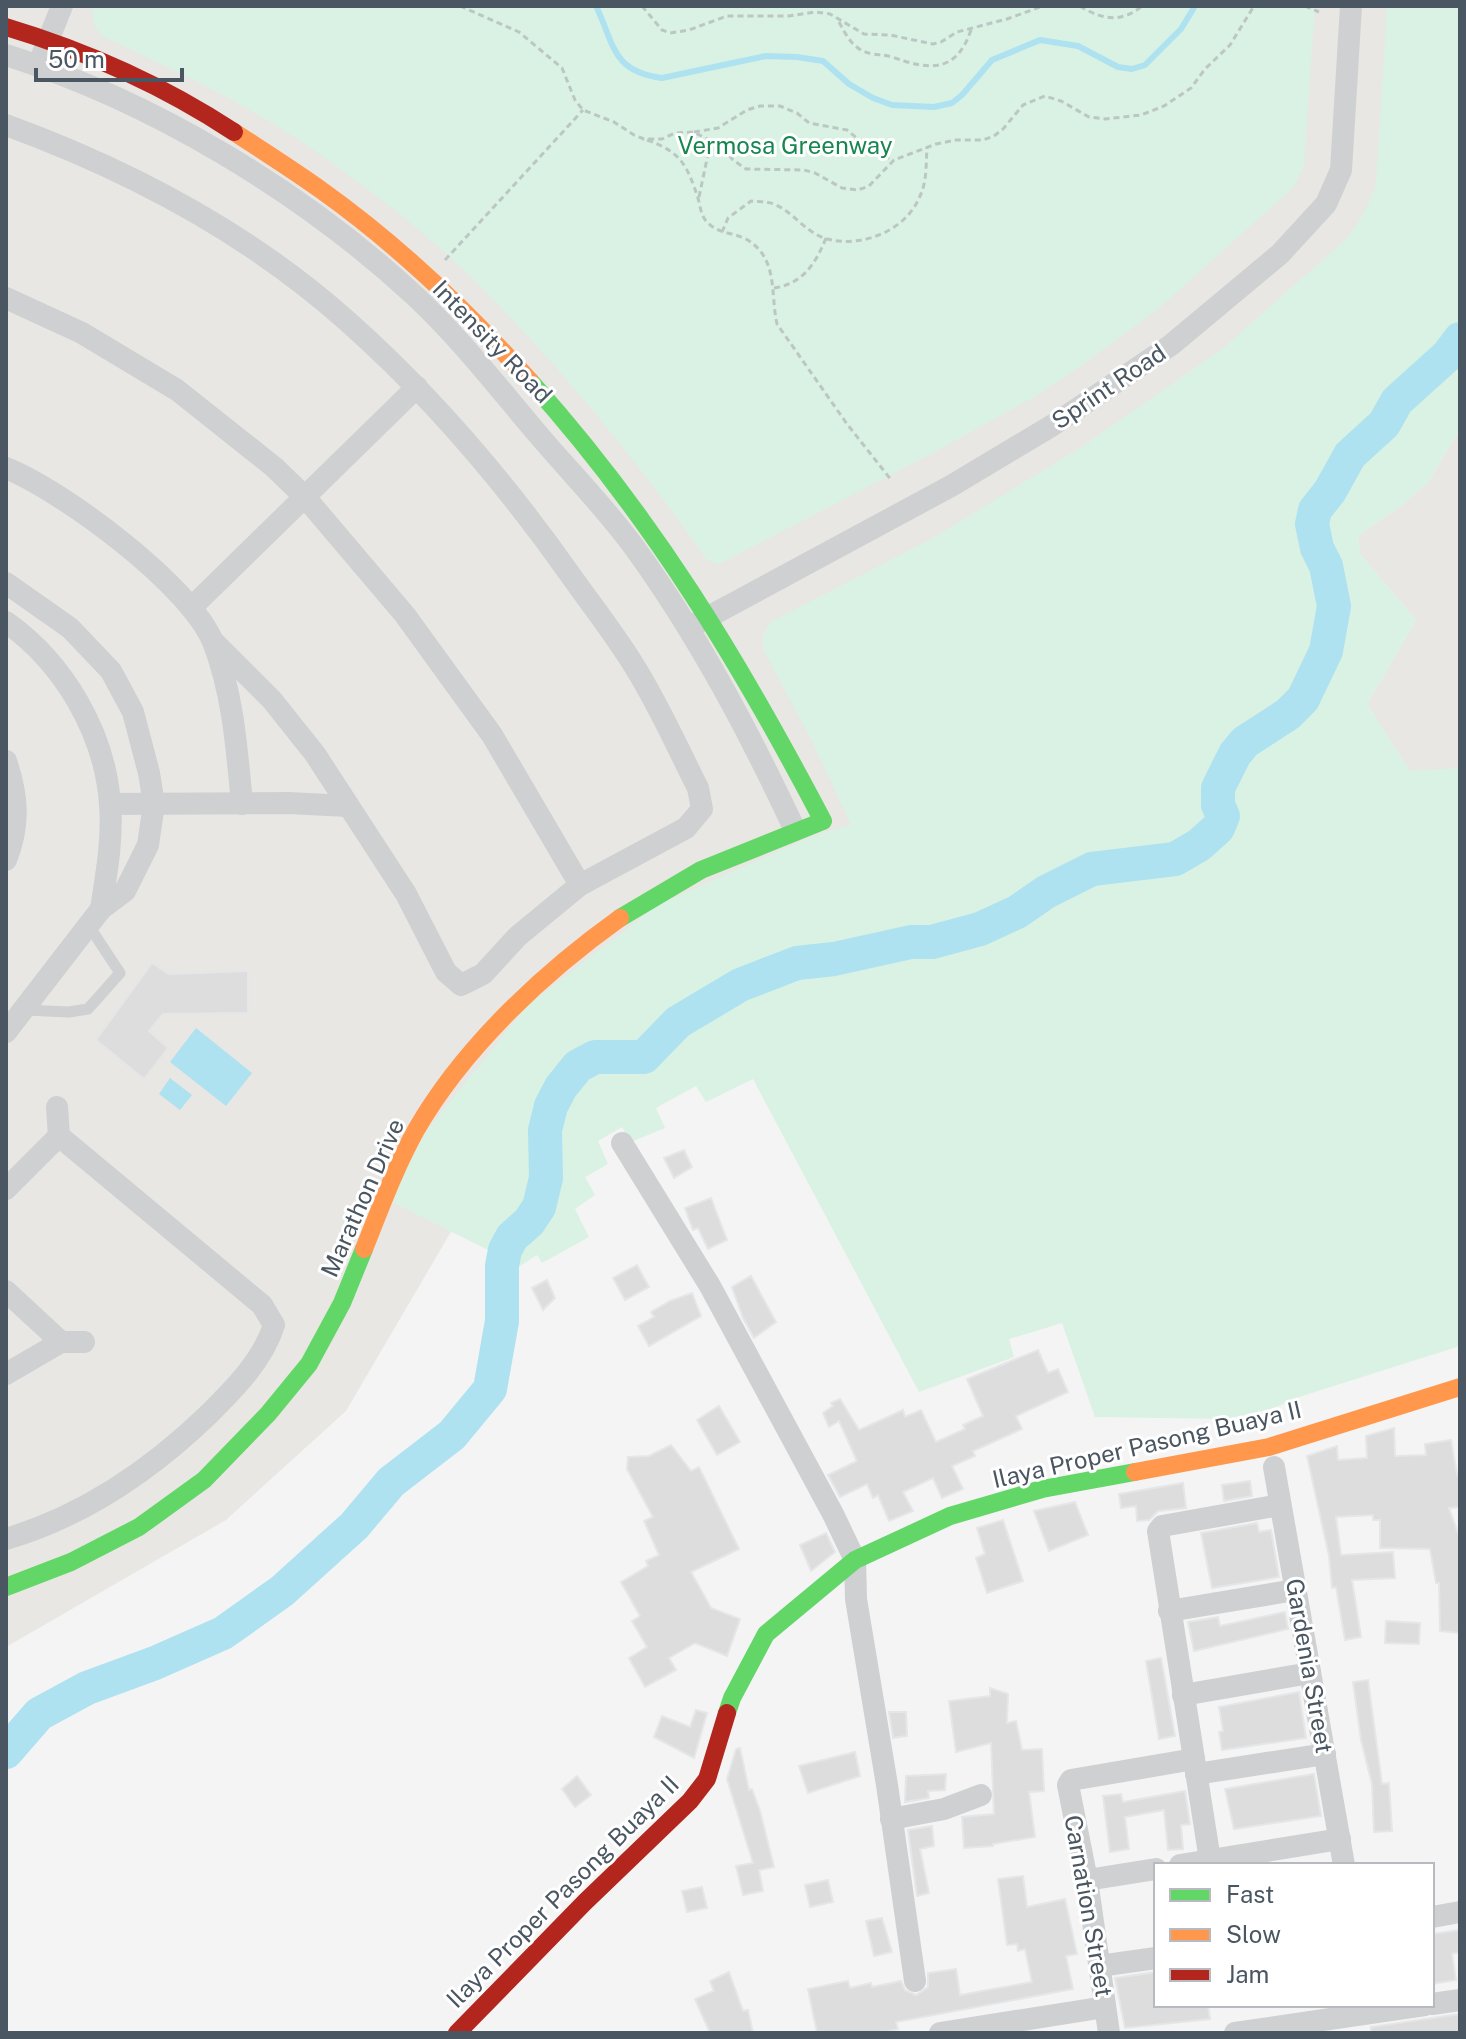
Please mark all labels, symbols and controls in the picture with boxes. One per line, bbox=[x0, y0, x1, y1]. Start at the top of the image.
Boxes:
scale bar bbox=[36, 32, 182, 82]
text: 50 m bbox=[48, 45, 105, 73]
park label: Vermosa Greenway bbox=[677, 131, 893, 159]
street label: Intensity Road bbox=[427, 274, 558, 408]
street label: Sprint Road bbox=[1046, 338, 1171, 434]
street label: Marathon Drive bbox=[315, 1114, 409, 1281]
street label: Ilaya Proper Pasong Buaya II bbox=[990, 1395, 1304, 1493]
street label: Gardenia Street bbox=[1281, 1576, 1339, 1755]
street label: Ilaya Proper Pasong Buaya II bbox=[441, 1770, 684, 2013]
street label: Carnation Street bbox=[1059, 1813, 1119, 1999]
legend bbox=[1154, 1863, 1434, 2007]
text: Fast bbox=[1226, 1880, 1274, 1908]
text: Slow bbox=[1226, 1920, 1281, 1948]
text: Jam bbox=[1226, 1960, 1269, 1988]

